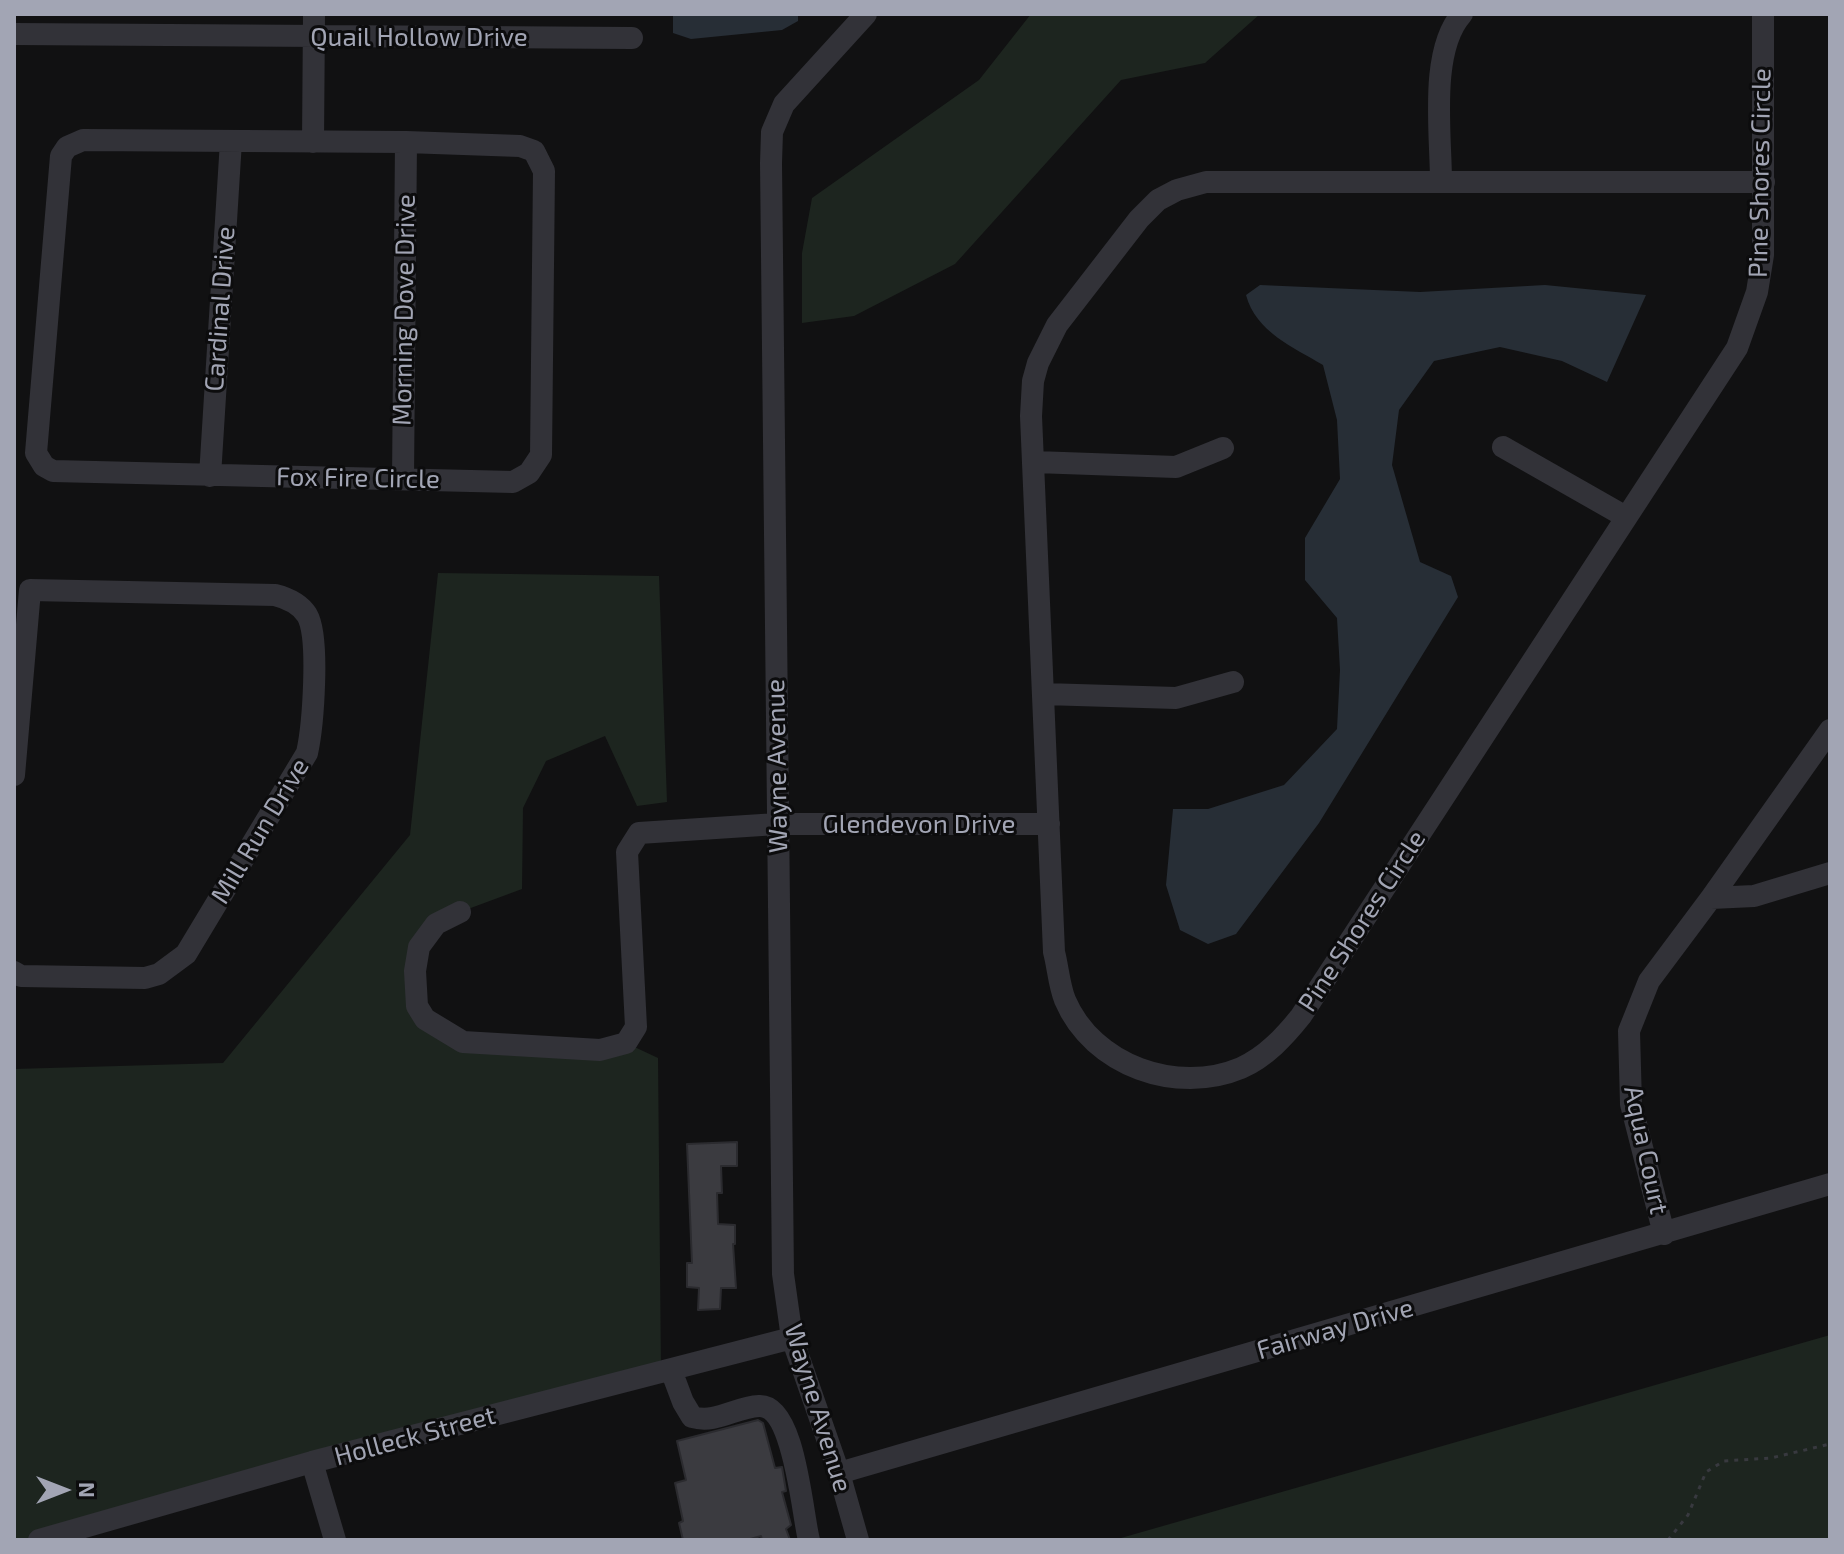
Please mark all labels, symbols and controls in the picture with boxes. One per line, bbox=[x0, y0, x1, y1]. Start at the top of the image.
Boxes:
street label: Quail Hollow Drive bbox=[310, 21, 528, 53]
street label: Pine Shores Circle bbox=[1743, 68, 1777, 278]
street label: Morning Dove Drive bbox=[386, 194, 422, 426]
street label: Cardinal Drive bbox=[199, 225, 241, 393]
street label: Fox Fire Circle bbox=[276, 461, 440, 495]
street label: Wayne Avenue bbox=[760, 679, 794, 853]
street label: Mill Run Drive bbox=[204, 753, 316, 909]
street label: Glendevon Drive bbox=[823, 808, 1015, 840]
street label: Pine Shores Circle bbox=[1292, 824, 1432, 1018]
street label: Aqua Court bbox=[1617, 1083, 1675, 1217]
street label: Fairway Drive bbox=[1253, 1292, 1417, 1366]
street label: Wayne Avenue bbox=[778, 1320, 858, 1496]
street label: Holleck Street bbox=[331, 1400, 499, 1472]
north arrow bbox=[24, 1450, 104, 1530]
text: N bbox=[75, 1482, 101, 1498]

